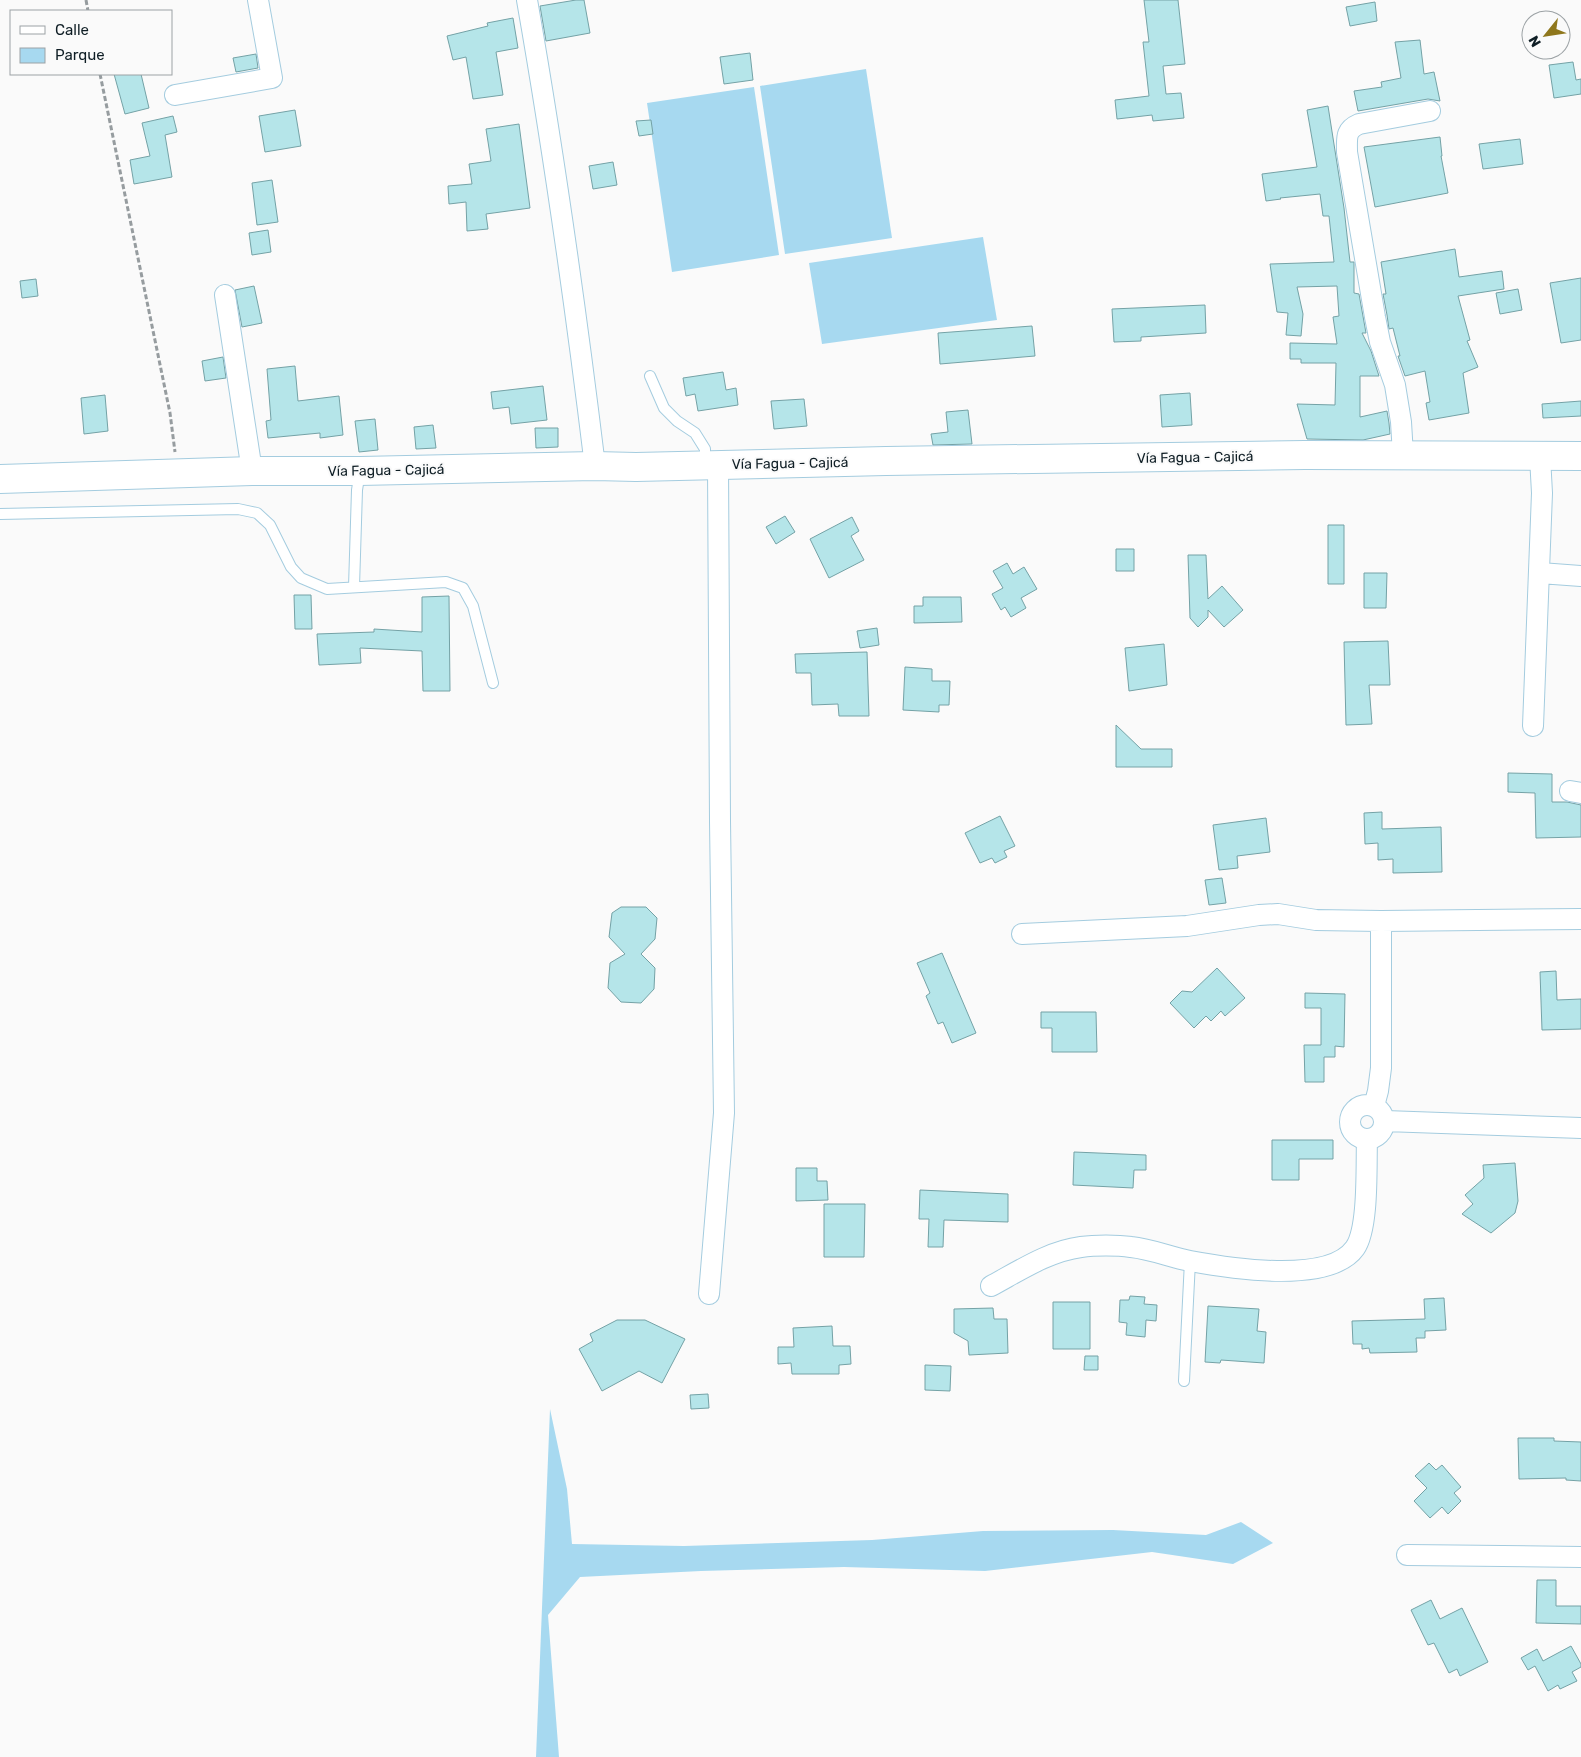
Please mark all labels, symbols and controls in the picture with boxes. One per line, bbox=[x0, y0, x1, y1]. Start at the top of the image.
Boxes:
legend bbox=[10, 10, 172, 75]
north arrow bbox=[1521, 10, 1571, 60]
text: Calle bbox=[55, 21, 89, 39]
text: N bbox=[1525, 33, 1545, 50]
text: Parque bbox=[55, 46, 105, 64]
street label: Vía Fagua - Cajicá bbox=[1136, 448, 1254, 467]
street label: Vía Fagua - Cajicá bbox=[731, 454, 849, 473]
street label: Vía Fagua - Cajicá bbox=[327, 461, 445, 480]

